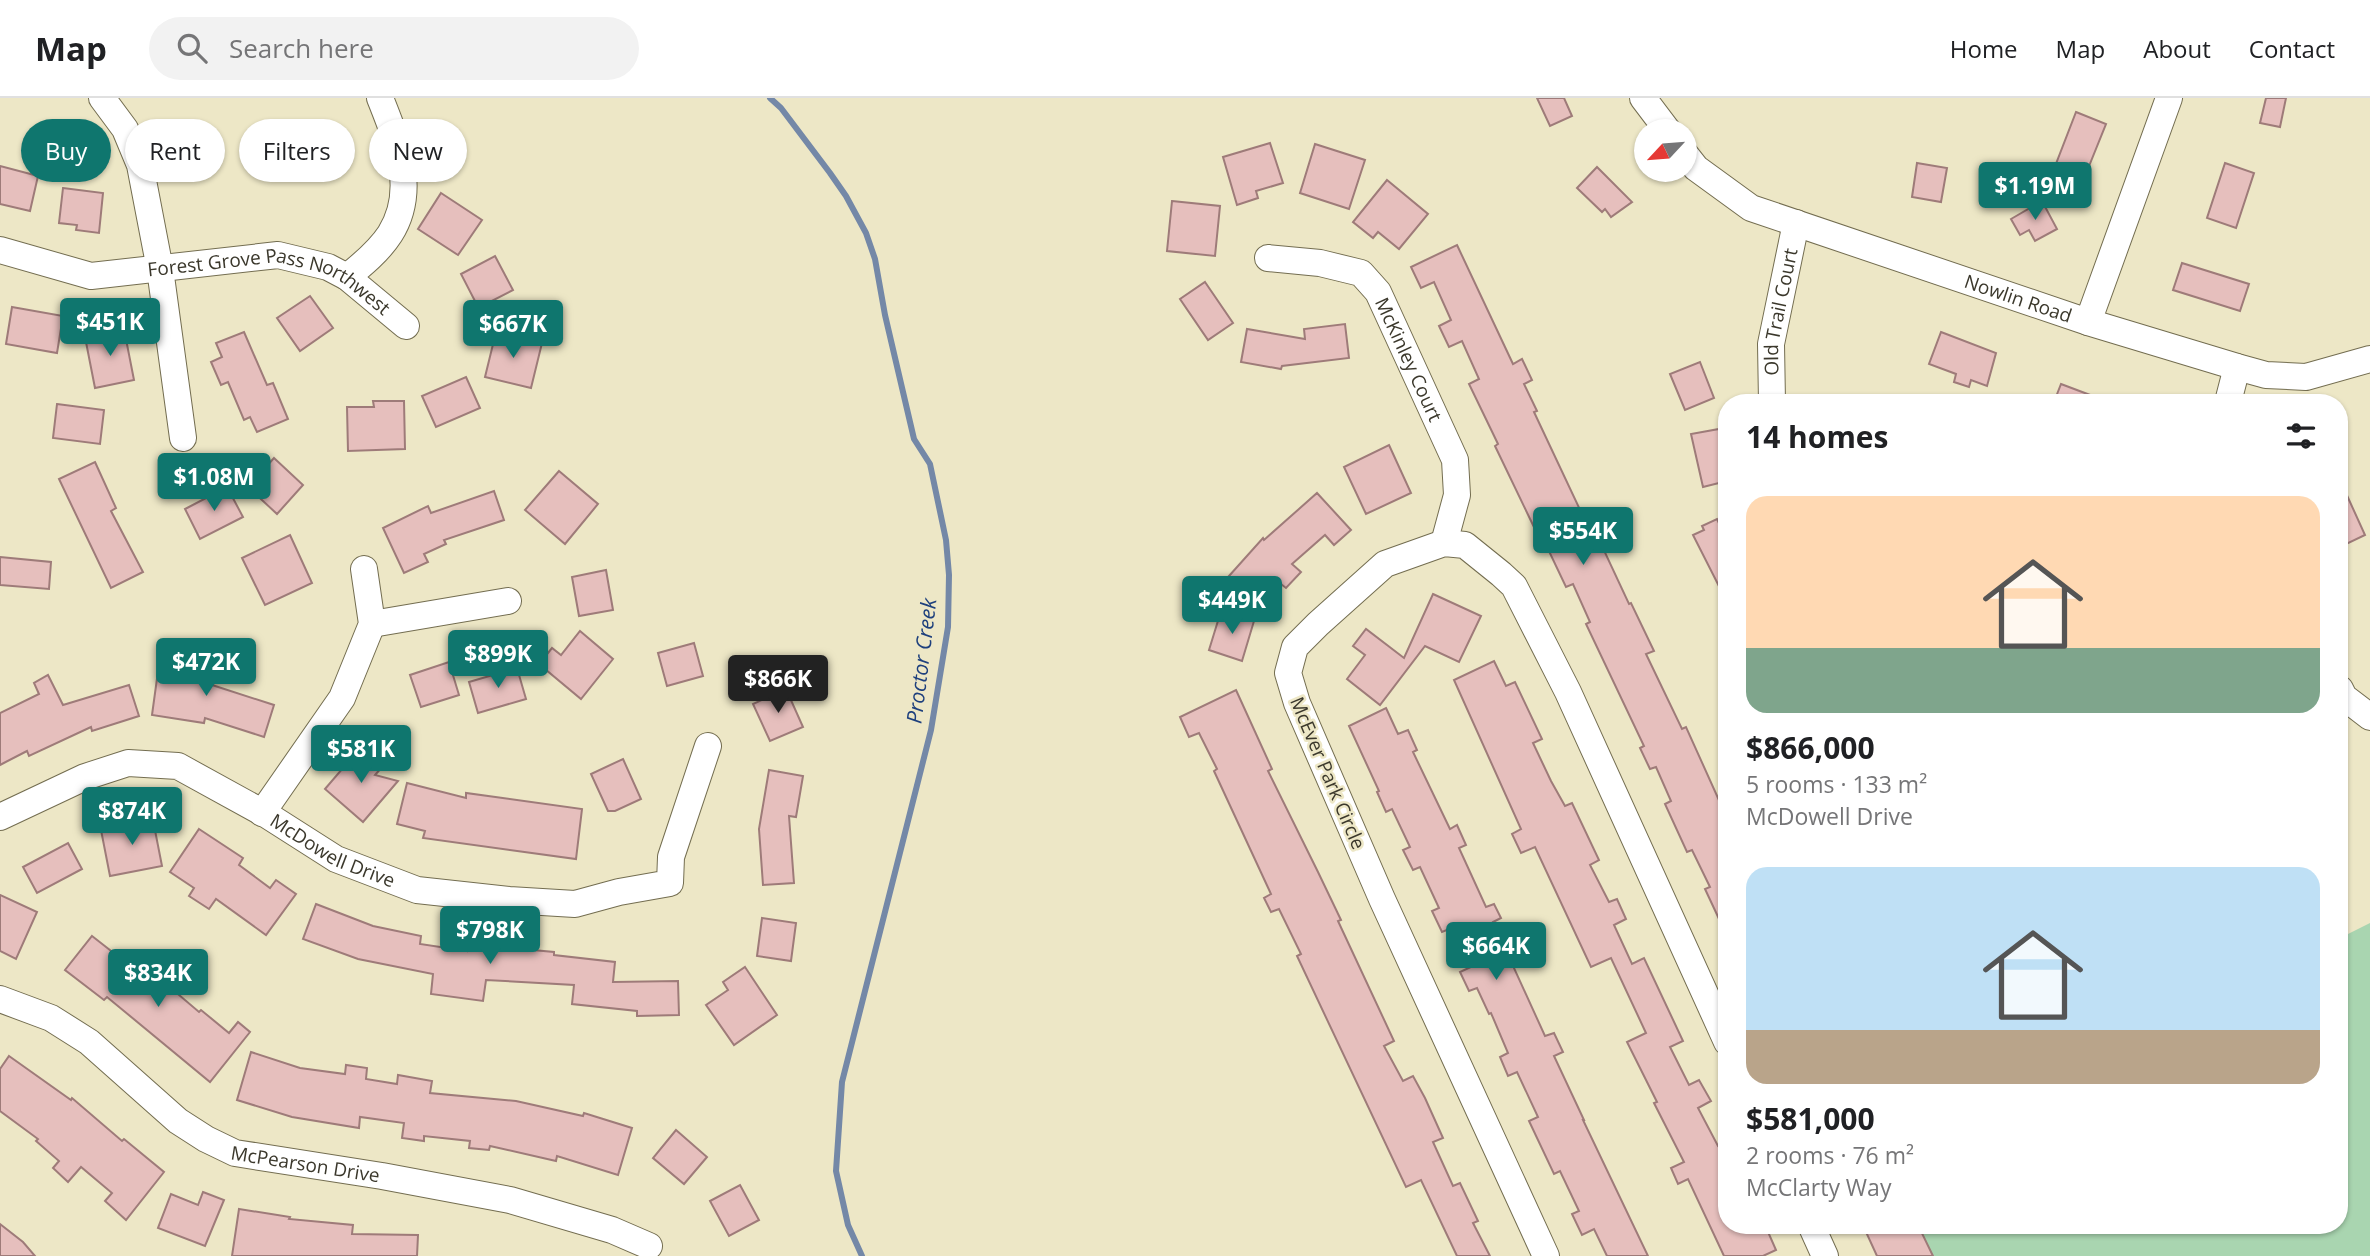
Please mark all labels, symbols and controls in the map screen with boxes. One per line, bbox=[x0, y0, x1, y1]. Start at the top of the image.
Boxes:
search box bbox=[149, 17, 639, 80]
text: Map bbox=[35, 26, 107, 71]
icon: search bbox=[173, 29, 211, 67]
text: Search here bbox=[229, 30, 374, 66]
text: Home bbox=[1950, 32, 2018, 65]
text: Map bbox=[2056, 32, 2105, 65]
text: About bbox=[2143, 32, 2211, 65]
text: Contact bbox=[2249, 32, 2335, 65]
chip: Buy bbox=[21, 119, 111, 182]
chip: Rent bbox=[125, 119, 225, 182]
chip: Filters bbox=[239, 119, 355, 182]
chip: New bbox=[369, 119, 467, 182]
north arrow bbox=[1634, 119, 1698, 182]
map controls bbox=[1634, 119, 1697, 182]
pin: $1.19M bbox=[1978, 162, 2092, 222]
text: $1.19M bbox=[1995, 169, 2075, 201]
street label: Forest Grove Pass Northwest bbox=[146, 242, 396, 321]
street label: Old Trail Court bbox=[1758, 246, 1804, 376]
street label: Nowlin Road bbox=[1961, 268, 2076, 329]
street label: McKinley Court bbox=[1369, 293, 1449, 426]
pin: $451K bbox=[61, 299, 159, 358]
pin: $667K bbox=[464, 300, 562, 360]
text: $451K bbox=[76, 305, 144, 337]
text: $667K bbox=[479, 307, 547, 339]
text: 14 homes bbox=[1746, 416, 1889, 457]
icon: filters bbox=[2282, 417, 2320, 455]
pin: $1.08M bbox=[157, 454, 271, 513]
text: $1.08M bbox=[174, 460, 254, 492]
pin: $554K bbox=[1534, 508, 1632, 567]
text: $554K bbox=[1549, 514, 1617, 546]
icon: home bbox=[1970, 541, 2096, 667]
pin: $449K bbox=[1183, 576, 1281, 636]
text: $449K bbox=[1198, 583, 1266, 615]
water label: Proctor Creek bbox=[899, 596, 943, 725]
pin: $899K bbox=[449, 630, 547, 690]
text: $899K bbox=[464, 637, 532, 669]
pin: $472K bbox=[157, 638, 255, 698]
text: $472K bbox=[172, 645, 240, 677]
pin: $866K bbox=[729, 656, 827, 715]
text: $866K bbox=[744, 662, 812, 694]
street label: McEver Park Circle bbox=[1284, 693, 1372, 853]
pin: $581K bbox=[312, 726, 410, 785]
text: $866,000 bbox=[1746, 727, 1875, 768]
text: $581K bbox=[327, 732, 395, 764]
text: 5 rooms · 133 m² bbox=[1746, 768, 1927, 800]
pin: $874K bbox=[83, 788, 181, 847]
text: $874K bbox=[98, 794, 166, 826]
text: McDowell Drive bbox=[1746, 800, 1913, 832]
street label: McDowell Drive bbox=[265, 807, 399, 893]
pin: $798K bbox=[441, 906, 539, 966]
icon: home bbox=[1970, 912, 2096, 1038]
text: $798K bbox=[456, 913, 524, 945]
pin: $664K bbox=[1447, 922, 1545, 982]
text: $664K bbox=[1462, 929, 1530, 961]
pin: $834K bbox=[109, 950, 207, 1009]
text: $834K bbox=[124, 956, 192, 988]
text: $581,000 bbox=[1746, 1098, 1875, 1139]
text: 2 rooms · 76 m² bbox=[1746, 1139, 1914, 1171]
street label: McPearson Drive bbox=[229, 1140, 382, 1188]
text: McClarty Way bbox=[1746, 1171, 1891, 1203]

